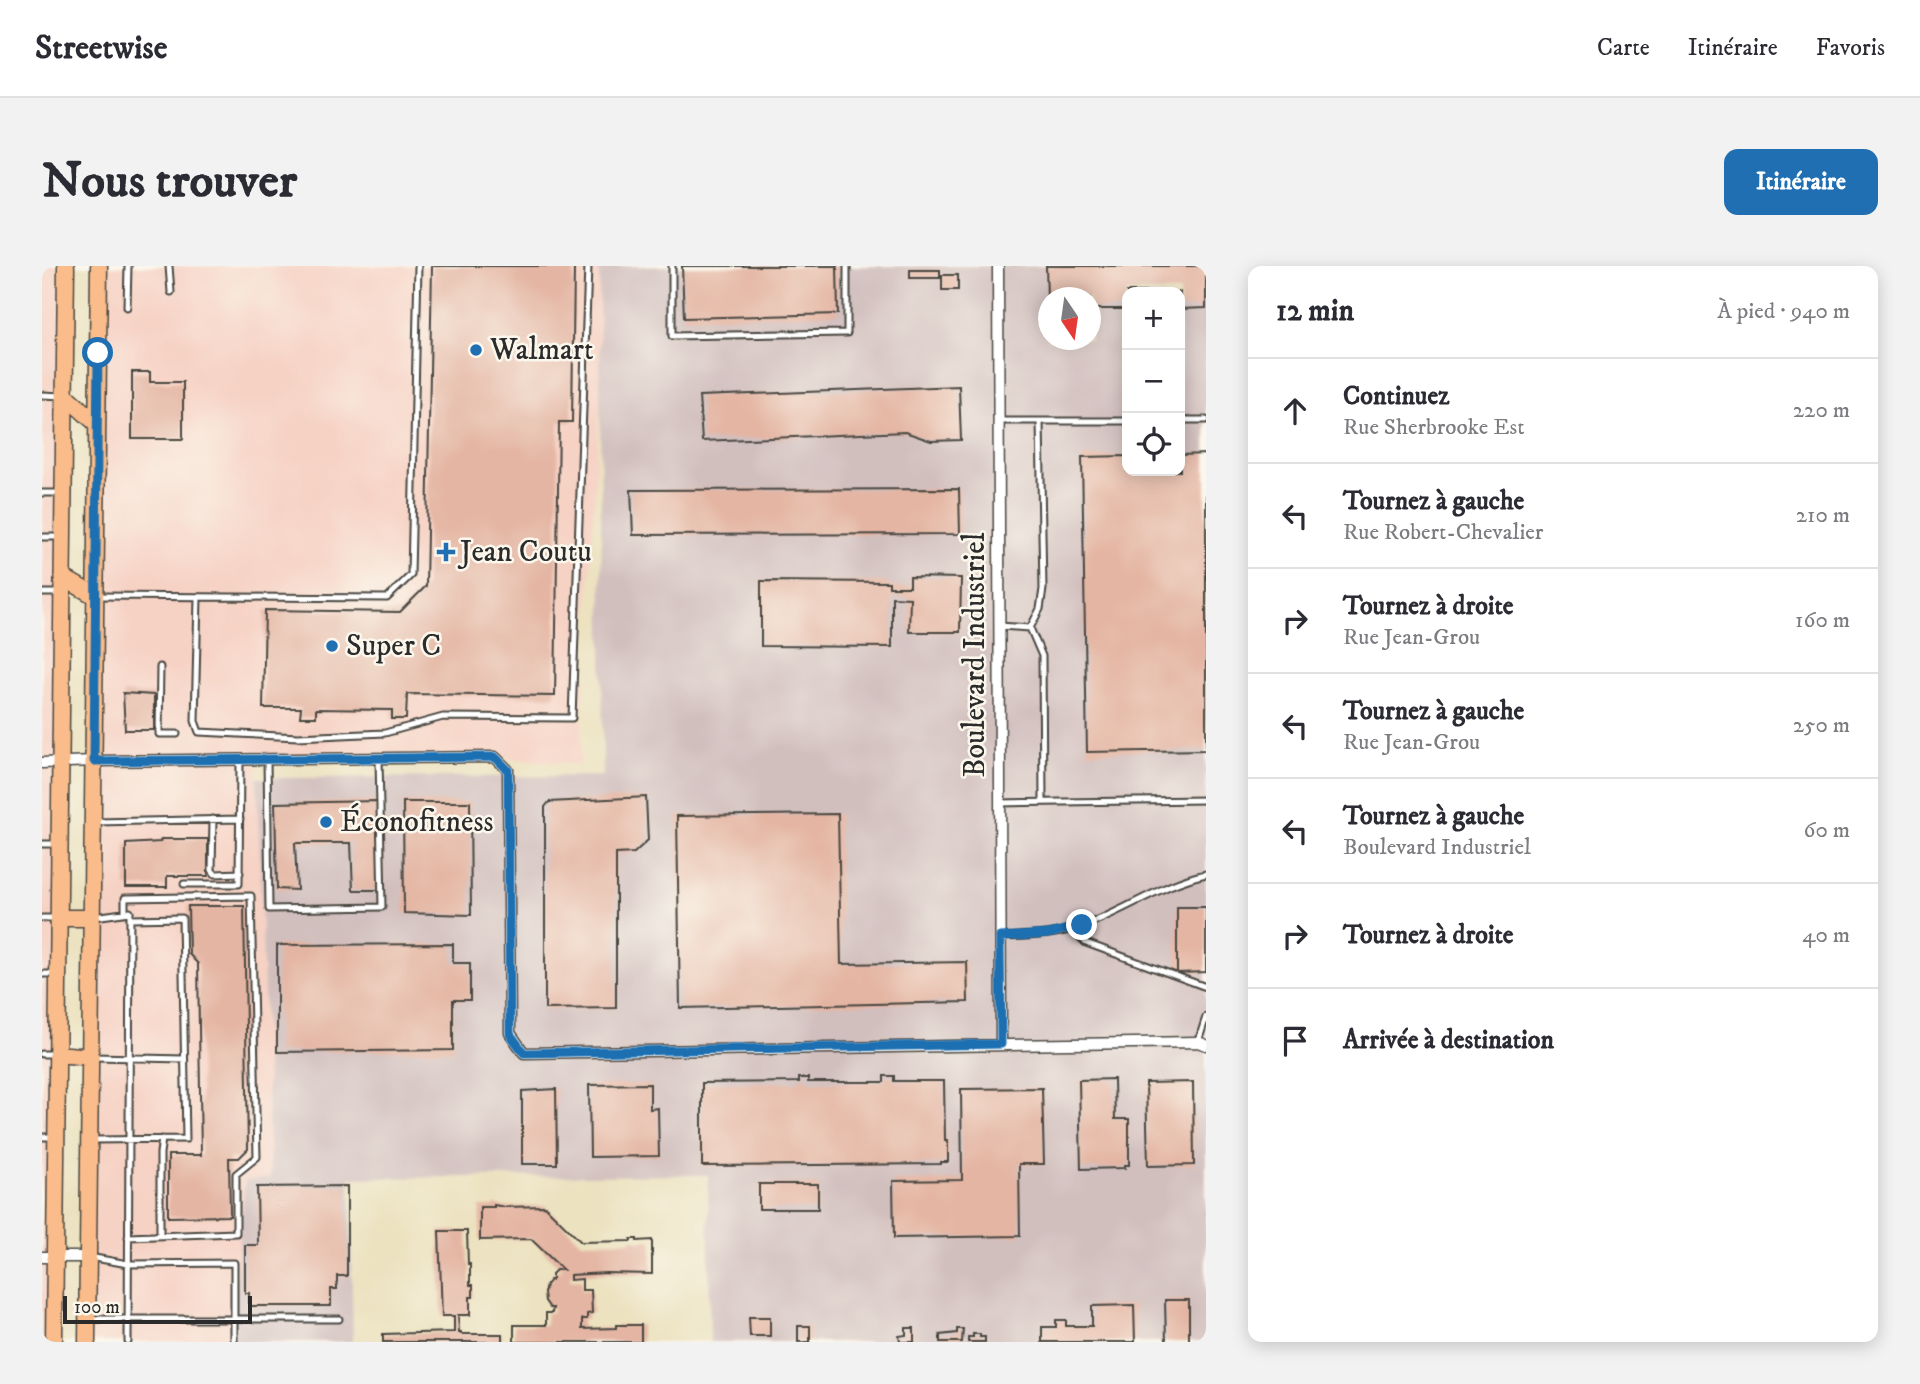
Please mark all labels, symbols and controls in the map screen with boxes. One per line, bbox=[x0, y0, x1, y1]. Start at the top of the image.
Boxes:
text: Streetwise bbox=[35, 28, 167, 69]
text: Carte bbox=[1597, 33, 1650, 63]
text: Itinéraire bbox=[1688, 33, 1778, 63]
text: Favoris bbox=[1816, 33, 1885, 63]
button: Itinéraire bbox=[1724, 149, 1878, 215]
text: Nous trouver bbox=[42, 151, 297, 213]
north arrow bbox=[1038, 287, 1101, 350]
map controls bbox=[1122, 287, 1185, 476]
button: + bbox=[1122, 287, 1185, 350]
text: 12 min bbox=[1276, 293, 1354, 330]
text: À pied · 940 m bbox=[1717, 297, 1850, 326]
place label: Walmart bbox=[489, 332, 594, 369]
route start bbox=[82, 337, 113, 368]
marker: Walmart bbox=[468, 342, 484, 358]
button: − bbox=[1122, 350, 1185, 413]
text: Continuez bbox=[1343, 380, 1449, 413]
icon: ahead bbox=[1276, 392, 1314, 430]
text: 220 m bbox=[1793, 396, 1850, 425]
button: locate bbox=[1122, 413, 1185, 476]
text: Rue Sherbrooke Est bbox=[1343, 413, 1525, 442]
text: Tournez à gauche bbox=[1343, 485, 1524, 518]
icon: left bbox=[1276, 497, 1314, 535]
text: 210 m bbox=[1796, 501, 1850, 530]
text: Rue Robert-Chevalier bbox=[1343, 518, 1543, 547]
street label: Boulevard Industriel bbox=[957, 532, 994, 778]
place label: Jean Coutu bbox=[457, 534, 592, 571]
marker: Jean Coutu bbox=[438, 544, 454, 560]
text: Tournez à droite bbox=[1343, 590, 1514, 623]
icon: right bbox=[1276, 602, 1314, 640]
text: 160 m bbox=[1795, 606, 1850, 635]
text: Rue Jean-Grou bbox=[1343, 623, 1480, 652]
place label: Super C bbox=[346, 628, 441, 665]
marker: Super C bbox=[324, 638, 340, 654]
text: Tournez à gauche bbox=[1343, 695, 1524, 728]
icon: left bbox=[1276, 707, 1314, 745]
text: 250 m bbox=[1793, 711, 1850, 740]
text: Rue Jean-Grou bbox=[1343, 728, 1480, 757]
text: Tournez à gauche bbox=[1343, 800, 1524, 833]
place label: Éconofitness bbox=[340, 803, 493, 841]
icon: left bbox=[1276, 812, 1314, 850]
marker: Éconofitness bbox=[318, 814, 334, 830]
text: 60 m bbox=[1803, 816, 1850, 845]
text: Boulevard Industriel bbox=[1343, 833, 1531, 862]
route end bbox=[1066, 909, 1097, 940]
icon: right bbox=[1276, 917, 1314, 955]
text: Tournez à droite bbox=[1343, 919, 1514, 952]
text: 40 m bbox=[1802, 921, 1850, 950]
icon: arrive bbox=[1276, 1022, 1314, 1060]
text: Arrivée à destination bbox=[1343, 1024, 1554, 1057]
scale bar bbox=[63, 1293, 252, 1325]
text: 100 m bbox=[74, 1296, 120, 1319]

